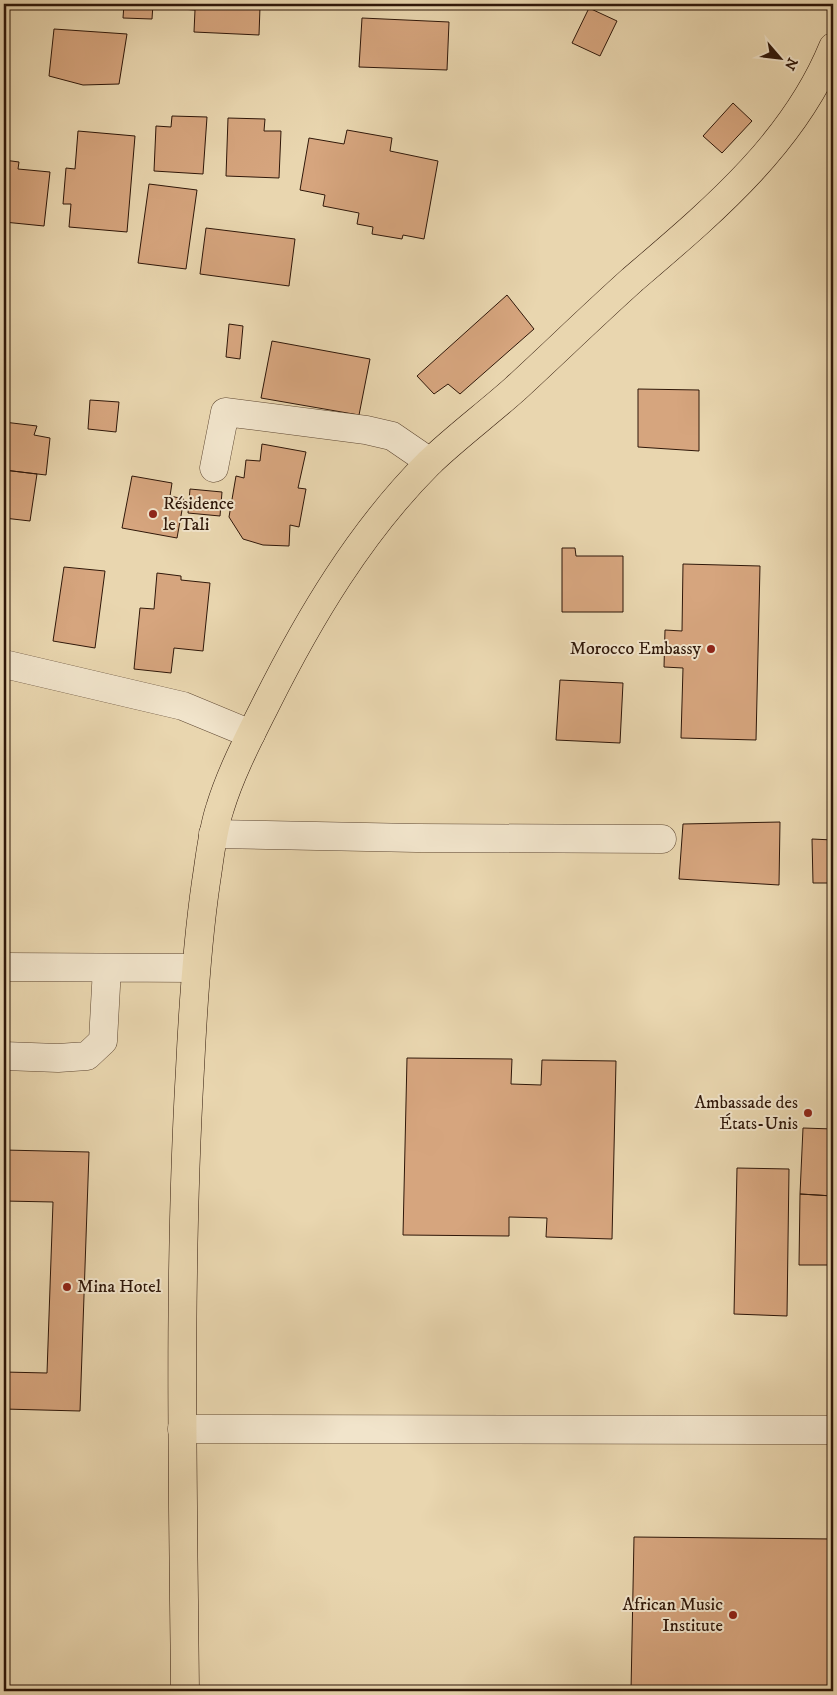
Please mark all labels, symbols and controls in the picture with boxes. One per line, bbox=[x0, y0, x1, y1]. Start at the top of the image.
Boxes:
north arrow bbox=[754, 32, 804, 82]
text: N bbox=[780, 54, 801, 73]
place label: Résidence le Tali bbox=[163, 493, 234, 536]
marker: Résidence le Tali bbox=[147, 508, 159, 520]
place label: Morocco Embassy bbox=[570, 638, 701, 660]
marker: Morocco Embassy bbox=[705, 643, 717, 655]
place label: Ambassade des États-Unis bbox=[695, 1092, 798, 1135]
marker: Ambassade des États-Unis bbox=[802, 1107, 814, 1119]
place label: Mina Hotel bbox=[77, 1276, 162, 1298]
marker: Mina Hotel bbox=[61, 1281, 73, 1293]
place label: African Music Institute bbox=[623, 1594, 723, 1637]
marker: African Music Institute bbox=[727, 1609, 739, 1621]

